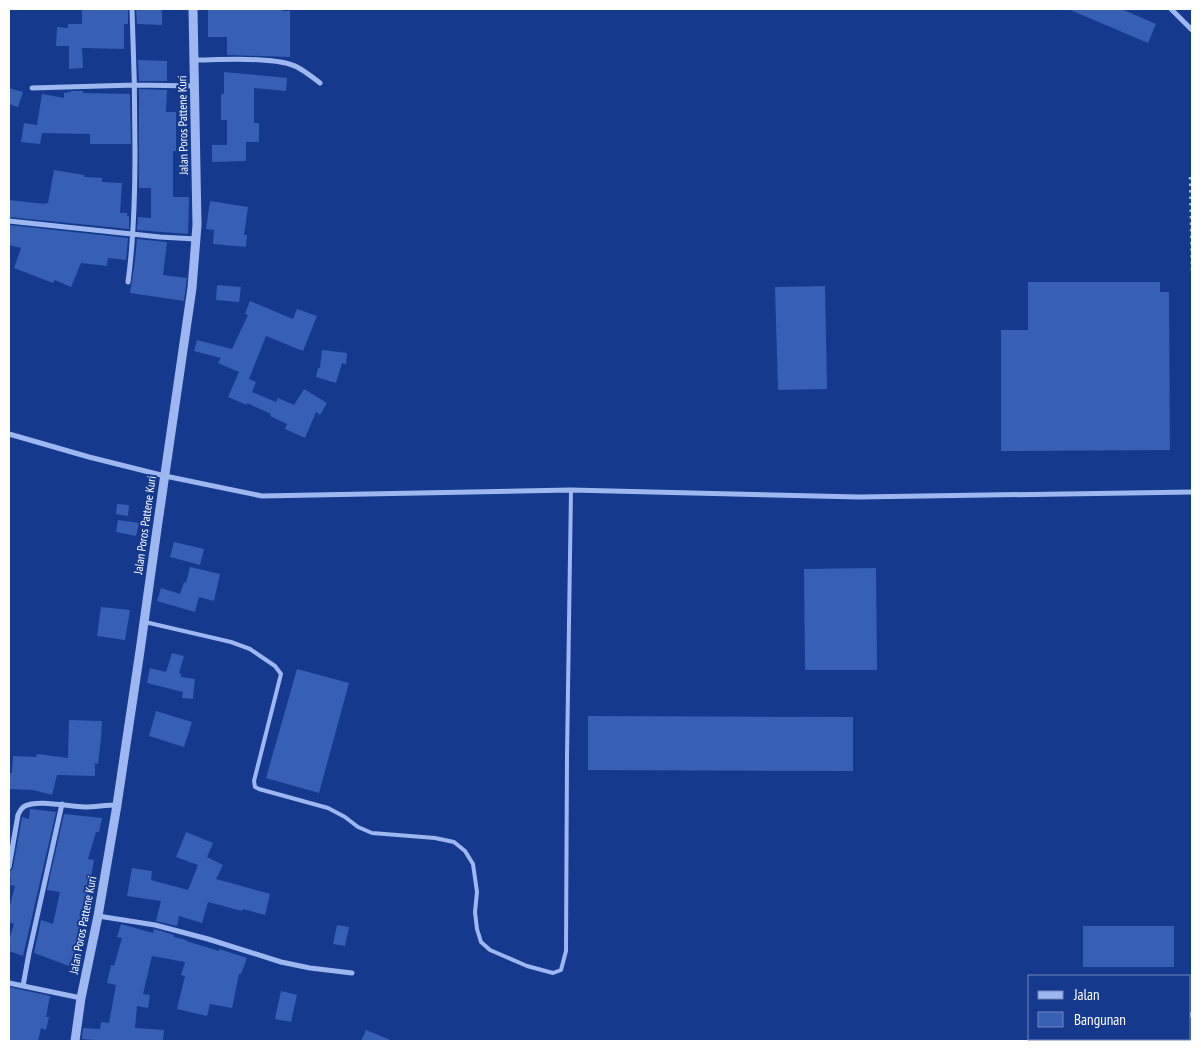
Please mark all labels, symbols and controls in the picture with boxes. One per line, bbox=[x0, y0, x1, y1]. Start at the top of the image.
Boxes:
street label: Jalan Poros Pattene Kuri bbox=[174, 75, 191, 176]
street label: Jalan Poros Pattene Kuri bbox=[130, 475, 159, 576]
street label: Jalan Poros Pattene Kuri bbox=[65, 875, 99, 976]
legend bbox=[1028, 975, 1191, 1040]
text: Jalan bbox=[1073, 985, 1100, 1004]
text: Bangunan bbox=[1074, 1010, 1126, 1029]

